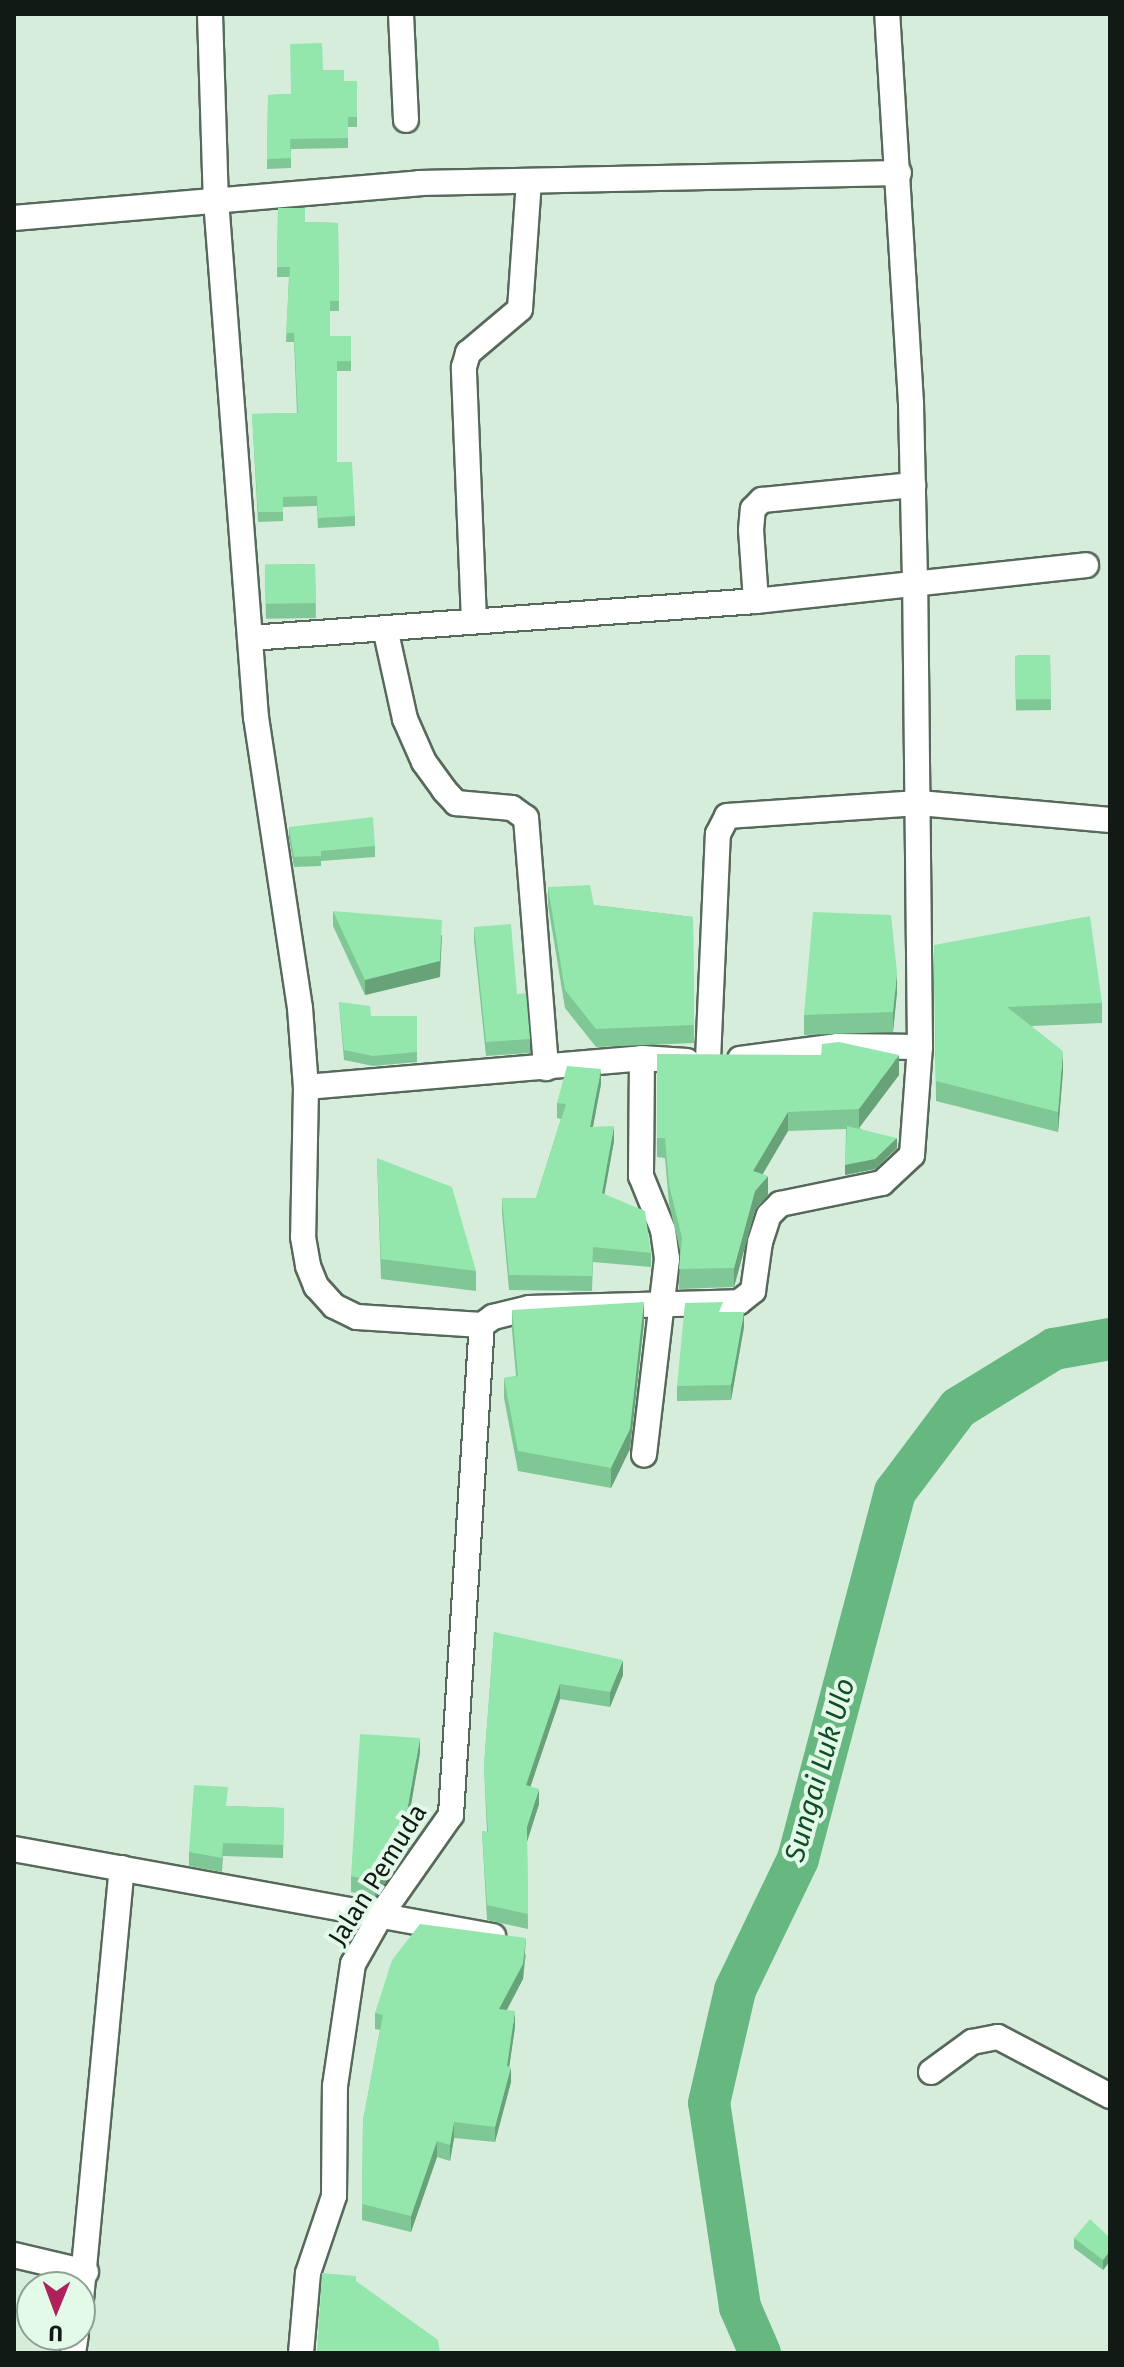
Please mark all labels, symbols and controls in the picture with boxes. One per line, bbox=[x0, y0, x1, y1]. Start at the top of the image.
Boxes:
water label: Sungai Luk Ulo bbox=[778, 1674, 862, 1866]
street label: Jalan Pemuda bbox=[322, 1798, 434, 1952]
north arrow bbox=[16, 2271, 96, 2351]
text: U bbox=[48, 2320, 63, 2347]

